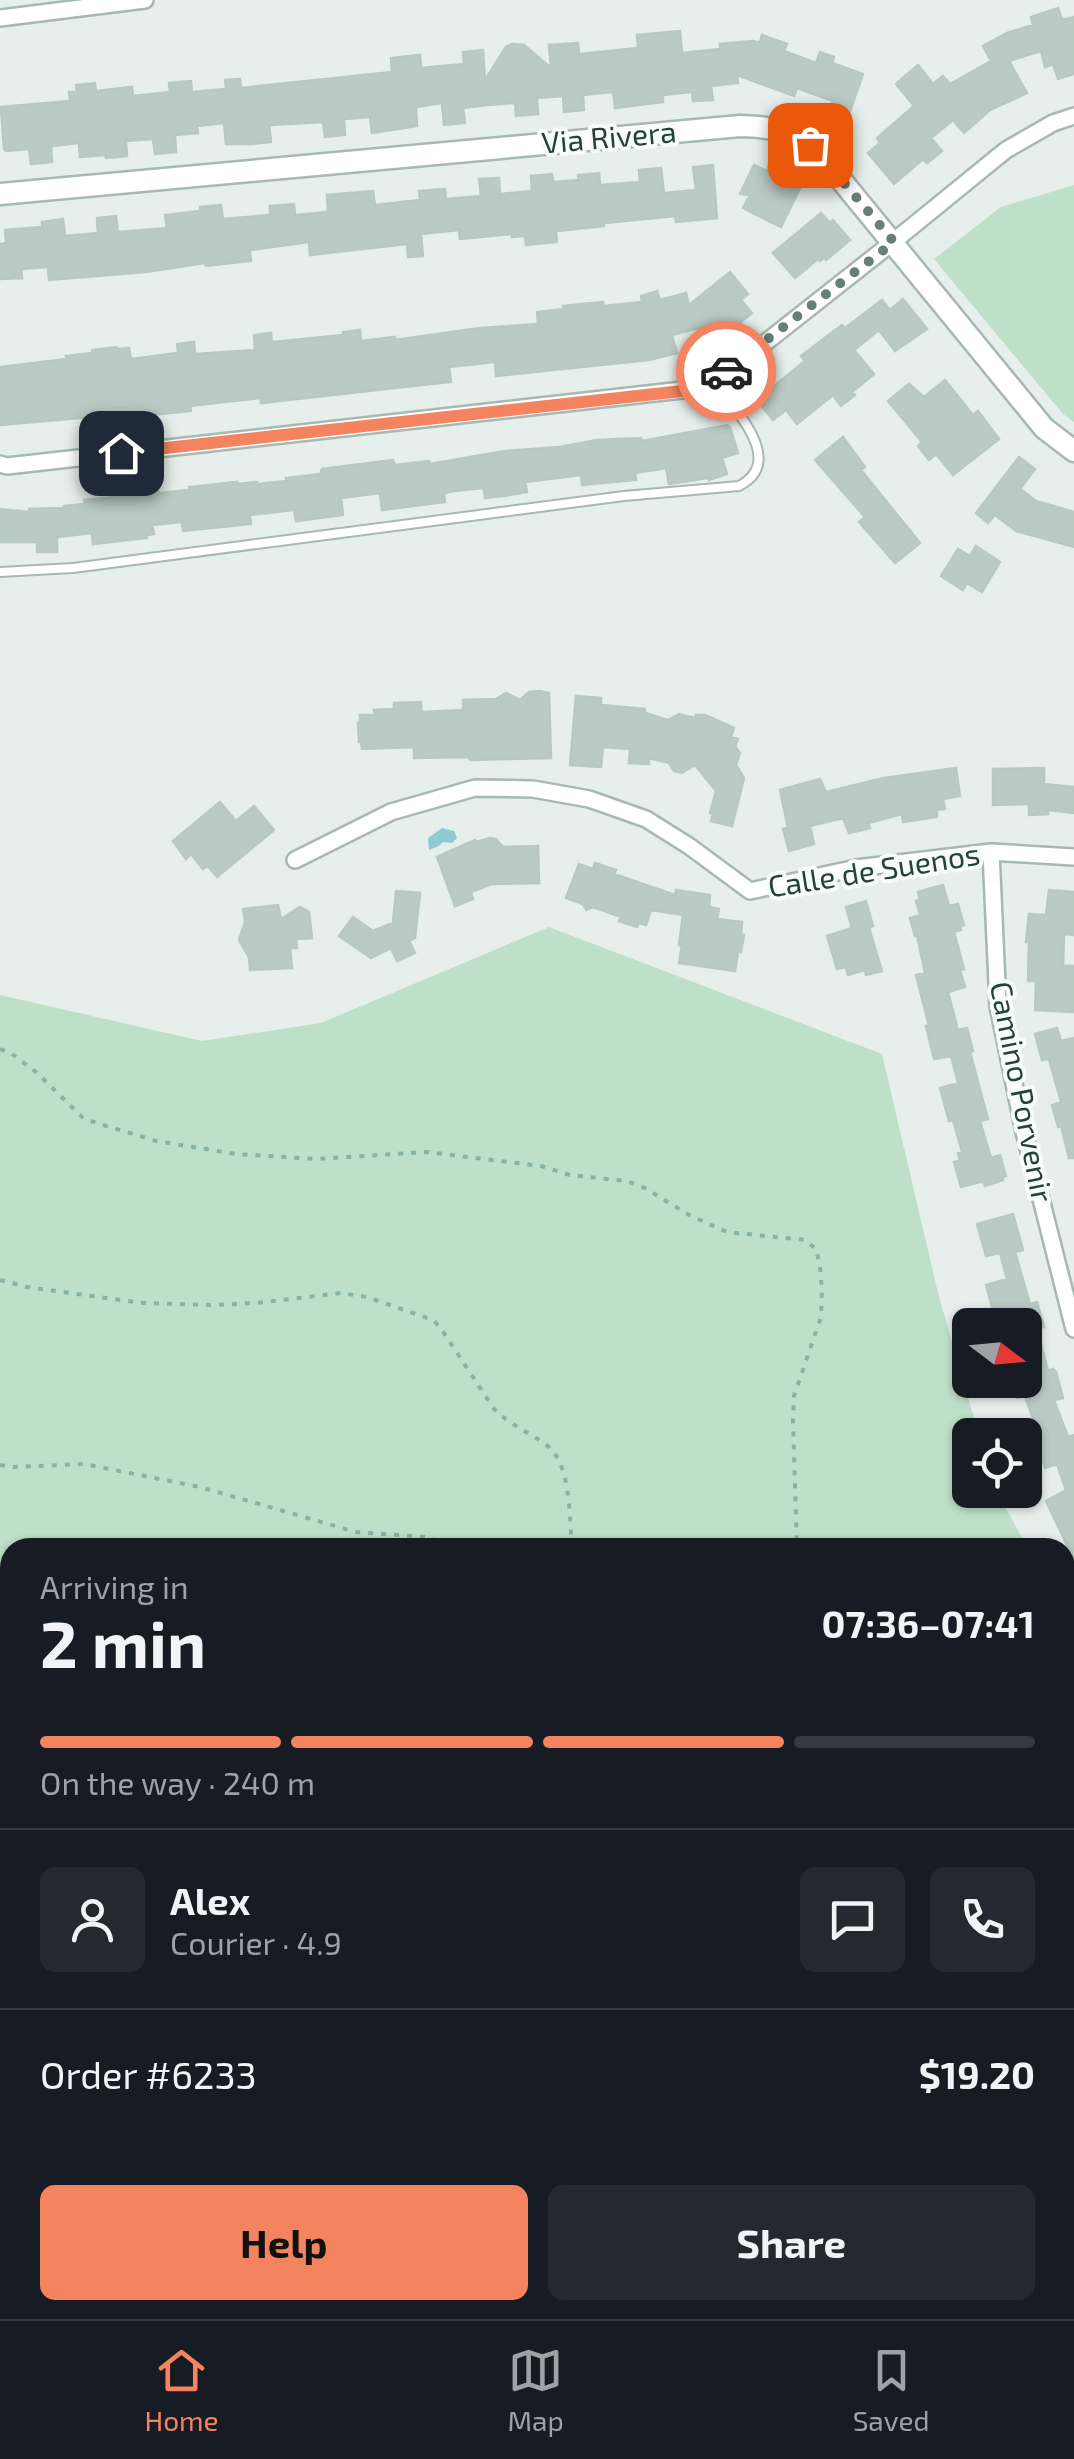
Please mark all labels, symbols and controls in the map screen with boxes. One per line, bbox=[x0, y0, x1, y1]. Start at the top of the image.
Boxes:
pin bbox=[768, 103, 853, 188]
street label: Via Rivera bbox=[540, 112, 678, 160]
icon: bag bbox=[783, 118, 838, 173]
courier bbox=[676, 321, 776, 421]
icon: car bbox=[699, 344, 754, 399]
pin bbox=[79, 411, 164, 496]
icon: home bbox=[94, 426, 149, 481]
street label: Calle de Suenos bbox=[765, 835, 982, 904]
street label: Camino Porvenir bbox=[984, 978, 1062, 1205]
north arrow bbox=[952, 1308, 1042, 1398]
map controls bbox=[952, 1308, 1042, 1508]
button: locate bbox=[952, 1418, 1042, 1508]
text: Arriving in bbox=[40, 1567, 189, 1605]
text: 07:36–07:41 bbox=[822, 1600, 1035, 1646]
text: 2 min bbox=[40, 1603, 206, 1681]
text: On the way · 240 m bbox=[40, 1763, 315, 1801]
button: person bbox=[40, 1867, 145, 1972]
button: chat bbox=[800, 1867, 905, 1972]
button: phone bbox=[930, 1867, 1035, 1972]
text: Alex bbox=[170, 1877, 250, 1923]
text: Courier · 4.9 bbox=[170, 1923, 342, 1961]
text: Order #6233 bbox=[40, 2051, 257, 2097]
text: $19.20 bbox=[919, 2051, 1035, 2097]
button: Help bbox=[40, 2185, 528, 2300]
button: Share bbox=[548, 2185, 1035, 2300]
tab: Home bbox=[144, 2343, 219, 2437]
tab: Map bbox=[508, 2343, 564, 2437]
tab: Saved bbox=[853, 2343, 930, 2437]

